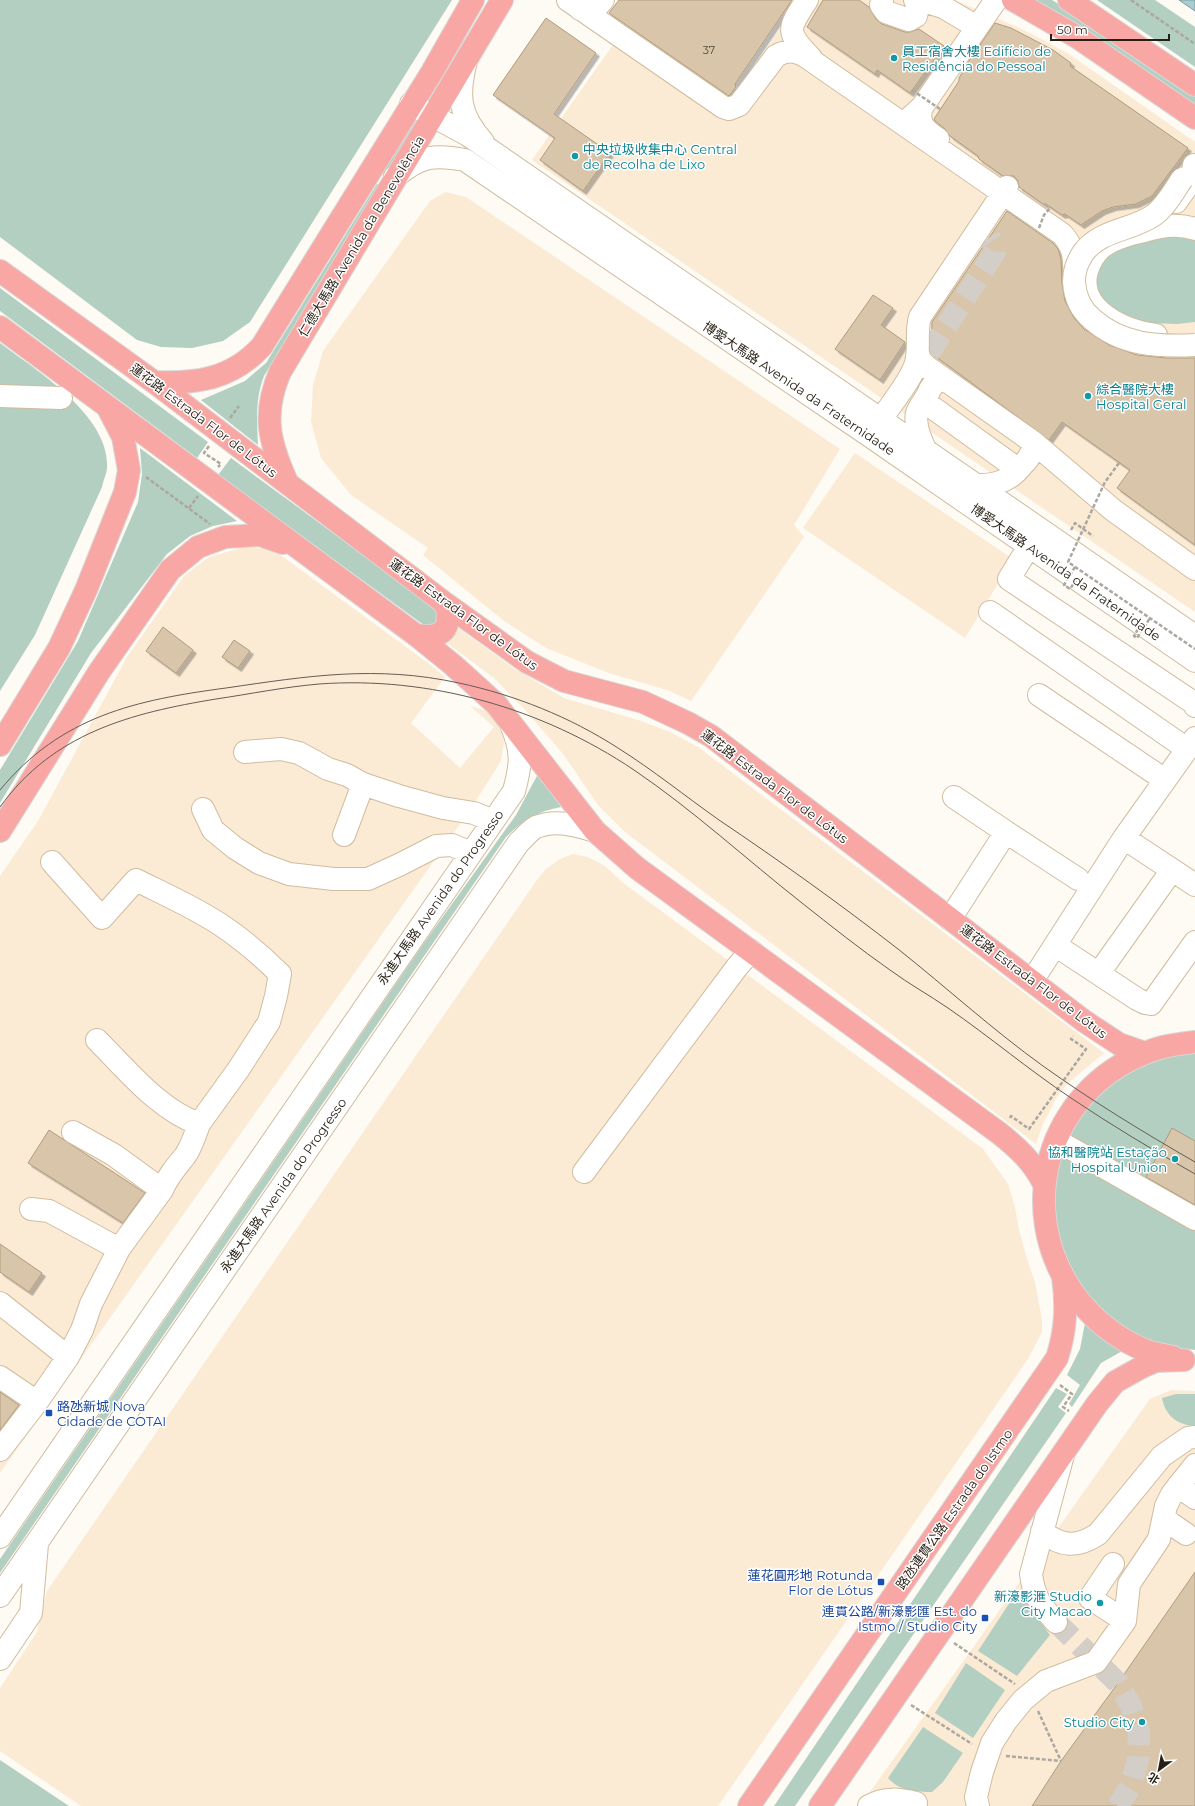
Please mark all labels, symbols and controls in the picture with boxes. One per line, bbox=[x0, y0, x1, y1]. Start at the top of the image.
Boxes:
scale bar bbox=[1051, 16, 1169, 42]
text: 50 m bbox=[1057, 22, 1088, 37]
house number: 37 bbox=[703, 43, 715, 57]
place label: 員工宿舍大樓 Edifício de Residência do Pessoal bbox=[902, 43, 1051, 74]
marker: 員工宿舍大樓 Edifício de Residência do Pessoal bbox=[889, 53, 899, 63]
street label: 仁德大馬路 Avenida da Benevolência bbox=[294, 133, 428, 339]
place label: 中央垃圾收集中心 Central de Recolha de Lixo bbox=[583, 141, 737, 172]
marker: 中央垃圾收集中心 Central de Recolha de Lixo bbox=[570, 151, 580, 161]
street label: 博愛大馬路 Avenida da Fraternidade bbox=[700, 318, 898, 458]
street label: 蓮花路 Estrada Flor de Lótus bbox=[128, 360, 280, 480]
place label: 綜合醫院大樓 Hospital Geral bbox=[1096, 381, 1187, 412]
marker: 綜合醫院大樓 Hospital Geral bbox=[1083, 391, 1093, 401]
street label: 博愛大馬路 Avenida da Fraternidade bbox=[968, 500, 1164, 644]
street label: 蓮花路 Estrada Flor de Lótus bbox=[387, 555, 541, 673]
street label: 蓮花路 Estrada Flor de Lótus bbox=[699, 726, 851, 846]
street label: 永進大馬路 Avenida do Progresso bbox=[373, 807, 507, 987]
street label: 蓮花路 Estrada Flor de Lótus bbox=[958, 921, 1110, 1041]
street label: 永進大馬路 Avenida do Progresso bbox=[216, 1095, 350, 1275]
place label: 協和醫院站 Estação Hospital Union bbox=[1048, 1144, 1167, 1175]
marker: 協和醫院站 Estação Hospital Union bbox=[1170, 1154, 1180, 1164]
place label: 路氹新城 Nova Cidade de COTAI bbox=[57, 1398, 166, 1429]
marker: 路氹新城 Nova Cidade de COTAI bbox=[44, 1408, 54, 1418]
street label: 路氹連貫公路 Estrada do Istmo bbox=[892, 1426, 1016, 1592]
place label: 蓮花圓形地 Rotunda Flor de Lótus bbox=[748, 1567, 873, 1598]
marker: 蓮花圓形地 Rotunda Flor de Lótus bbox=[876, 1577, 886, 1587]
place label: 新濠影滙 Studio City Macao bbox=[994, 1588, 1092, 1619]
marker: 新濠影滙 Studio City Macao bbox=[1095, 1598, 1105, 1608]
place label: 連貫公路/新濠影匯 Est. do Istmo / Studio City bbox=[822, 1603, 978, 1634]
marker: 連貫公路/新濠影匯 Est. do Istmo / Studio City bbox=[980, 1613, 990, 1623]
place label: Studio City bbox=[1064, 1714, 1135, 1730]
marker: Studio City bbox=[1137, 1717, 1147, 1727]
north arrow bbox=[1139, 1750, 1179, 1790]
text: 北 bbox=[1145, 1770, 1162, 1787]

